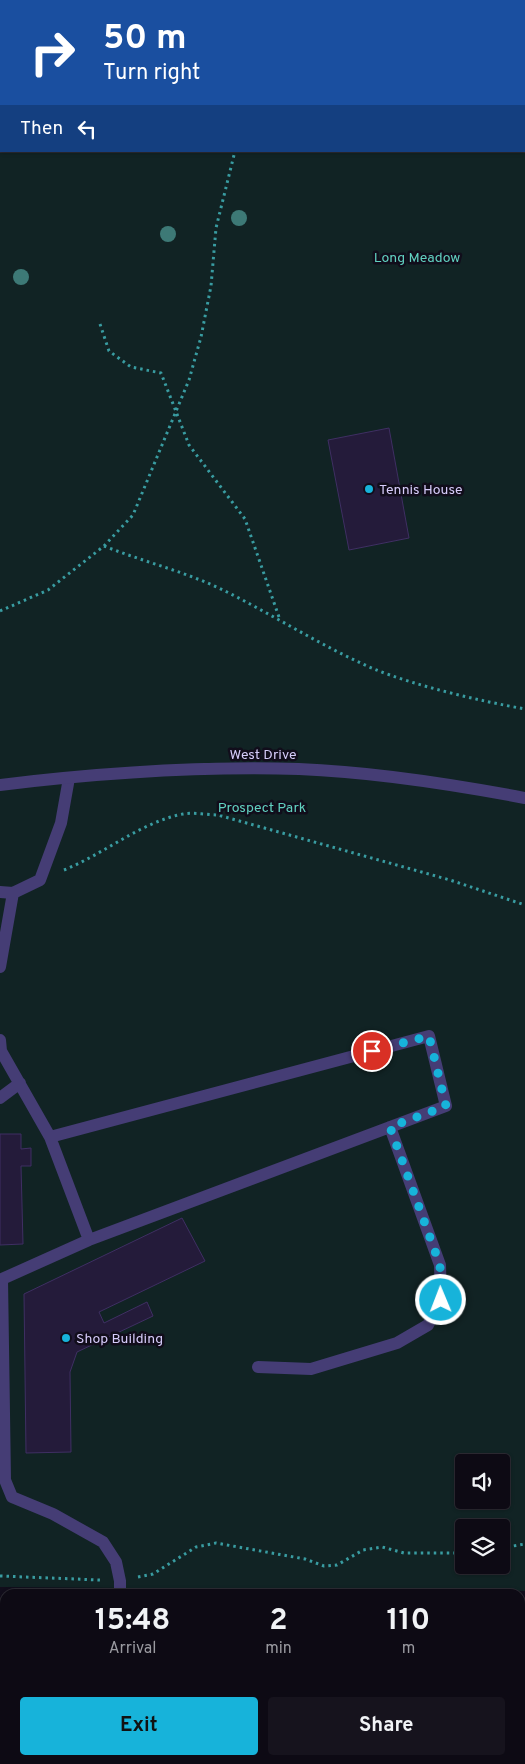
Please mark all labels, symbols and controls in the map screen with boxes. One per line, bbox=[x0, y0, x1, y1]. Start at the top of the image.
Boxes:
text: 50 m bbox=[103, 17, 187, 61]
icon: right bbox=[20, 20, 85, 85]
text: Turn right bbox=[103, 60, 200, 87]
icon: left bbox=[73, 115, 101, 143]
text: Then bbox=[20, 117, 63, 141]
park label: Long Meadow bbox=[374, 250, 460, 267]
place label: Tennis House bbox=[379, 482, 462, 499]
marker: Tennis House bbox=[363, 483, 375, 495]
street label: West Drive bbox=[229, 747, 297, 764]
park label: Prospect Park bbox=[218, 800, 306, 817]
pin bbox=[351, 1030, 393, 1072]
icon: arrive bbox=[358, 1037, 386, 1065]
position arrow bbox=[414, 1273, 466, 1325]
place label: Shop Building bbox=[76, 1331, 163, 1348]
marker: Shop Building bbox=[60, 1332, 72, 1344]
map controls bbox=[455, 1454, 510, 1574]
button: sound bbox=[455, 1454, 510, 1509]
button: layers bbox=[455, 1519, 510, 1574]
text: 15:48 bbox=[95, 1603, 170, 1640]
text: 2 bbox=[269, 1603, 288, 1640]
text: 110 bbox=[387, 1603, 430, 1640]
text: Arrival bbox=[109, 1639, 156, 1659]
text: min bbox=[265, 1639, 292, 1659]
text: m bbox=[402, 1639, 415, 1659]
button: Exit bbox=[20, 1697, 258, 1755]
button: Share bbox=[268, 1697, 505, 1755]

